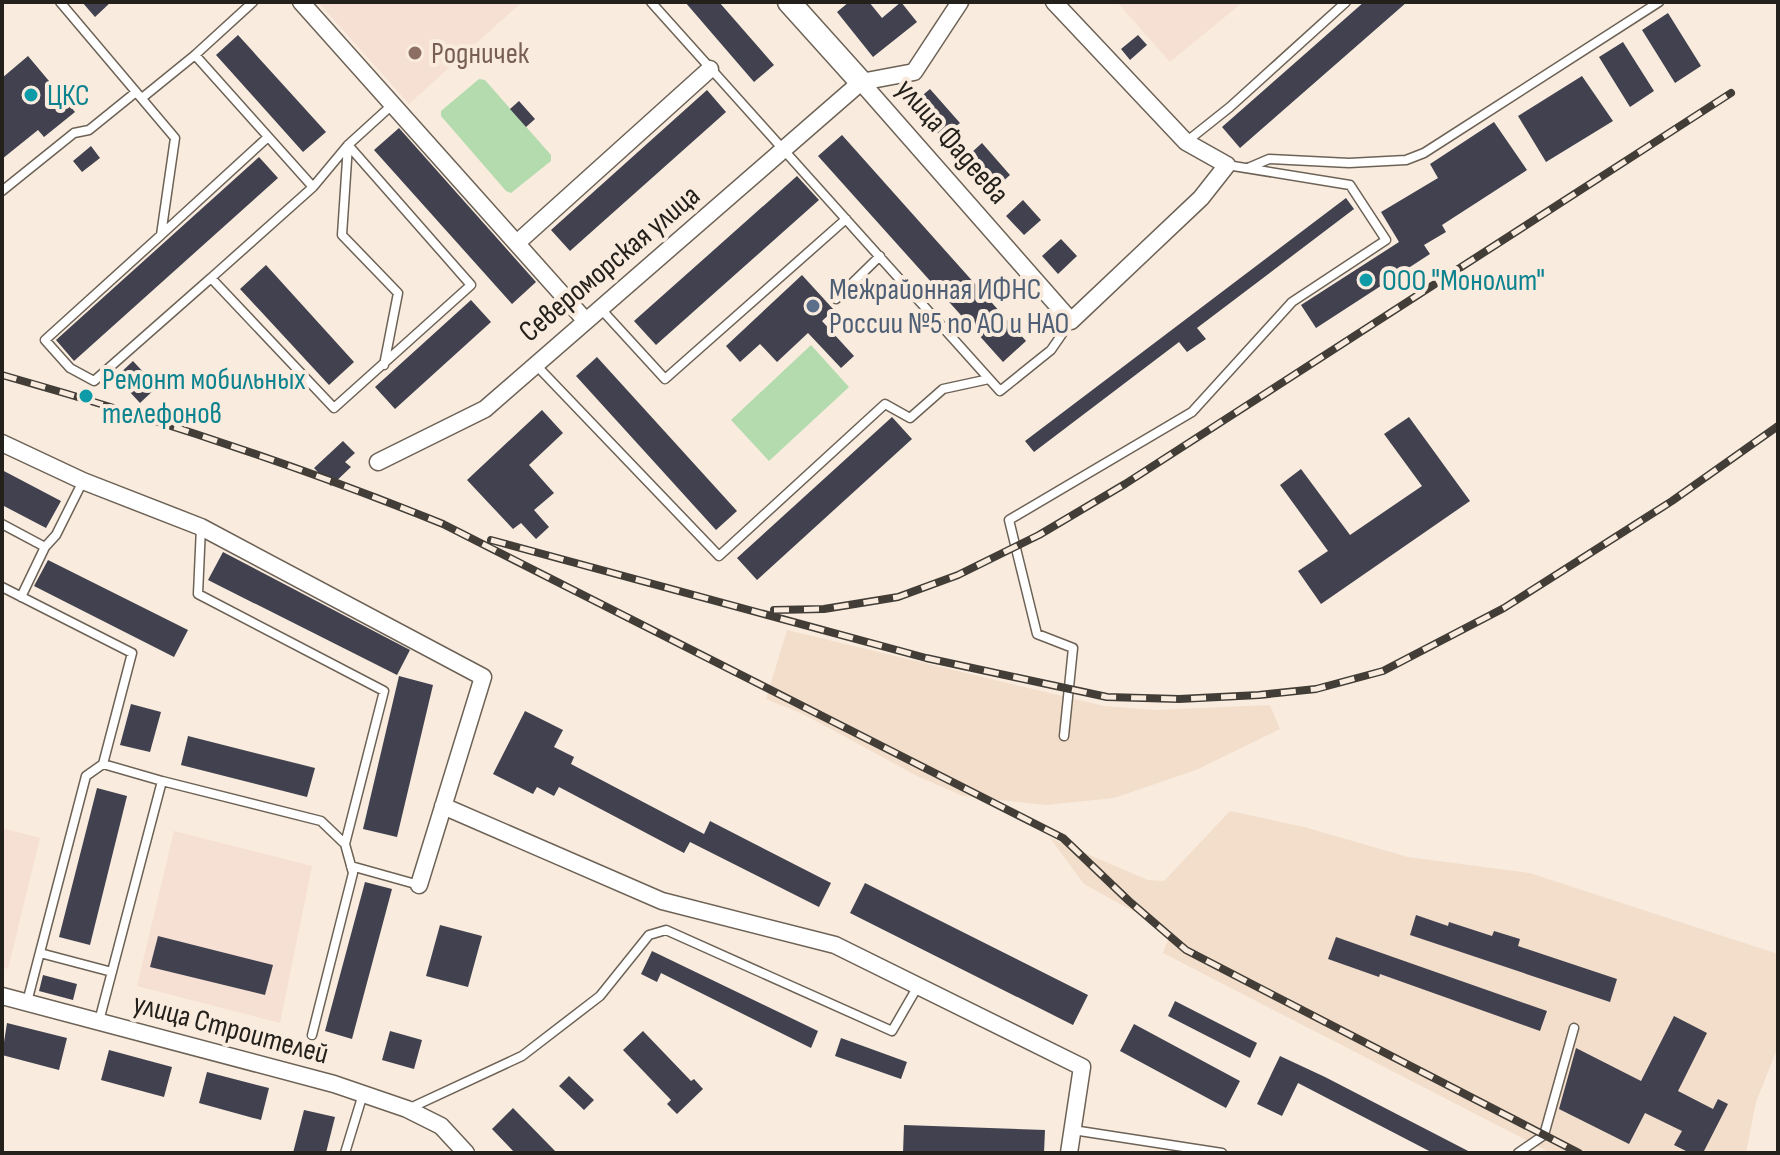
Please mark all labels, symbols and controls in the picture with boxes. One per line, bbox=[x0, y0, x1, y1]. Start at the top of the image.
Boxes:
place label: Родничек bbox=[431, 36, 530, 72]
marker: Родничек bbox=[406, 44, 424, 62]
street label: улица Фадеева bbox=[888, 72, 1016, 212]
place label: ЦКС bbox=[47, 78, 90, 114]
marker: ЦКС bbox=[22, 86, 40, 104]
street label: Североморская улица bbox=[512, 178, 707, 350]
place label: ООО "Монолит" bbox=[1382, 263, 1545, 299]
marker: ООО "Монолит" bbox=[1357, 271, 1375, 289]
place label: Межрайонная ИФНС России №5 по АО и НАО bbox=[829, 272, 1069, 342]
marker: Межрайонная ИФНС России №5 по АО и НАО bbox=[804, 297, 822, 315]
place label: Ремонт мобильных телефонов bbox=[102, 362, 306, 432]
marker: Ремонт мобильных телефонов bbox=[77, 387, 95, 405]
street label: улица Строителей bbox=[129, 986, 332, 1072]

